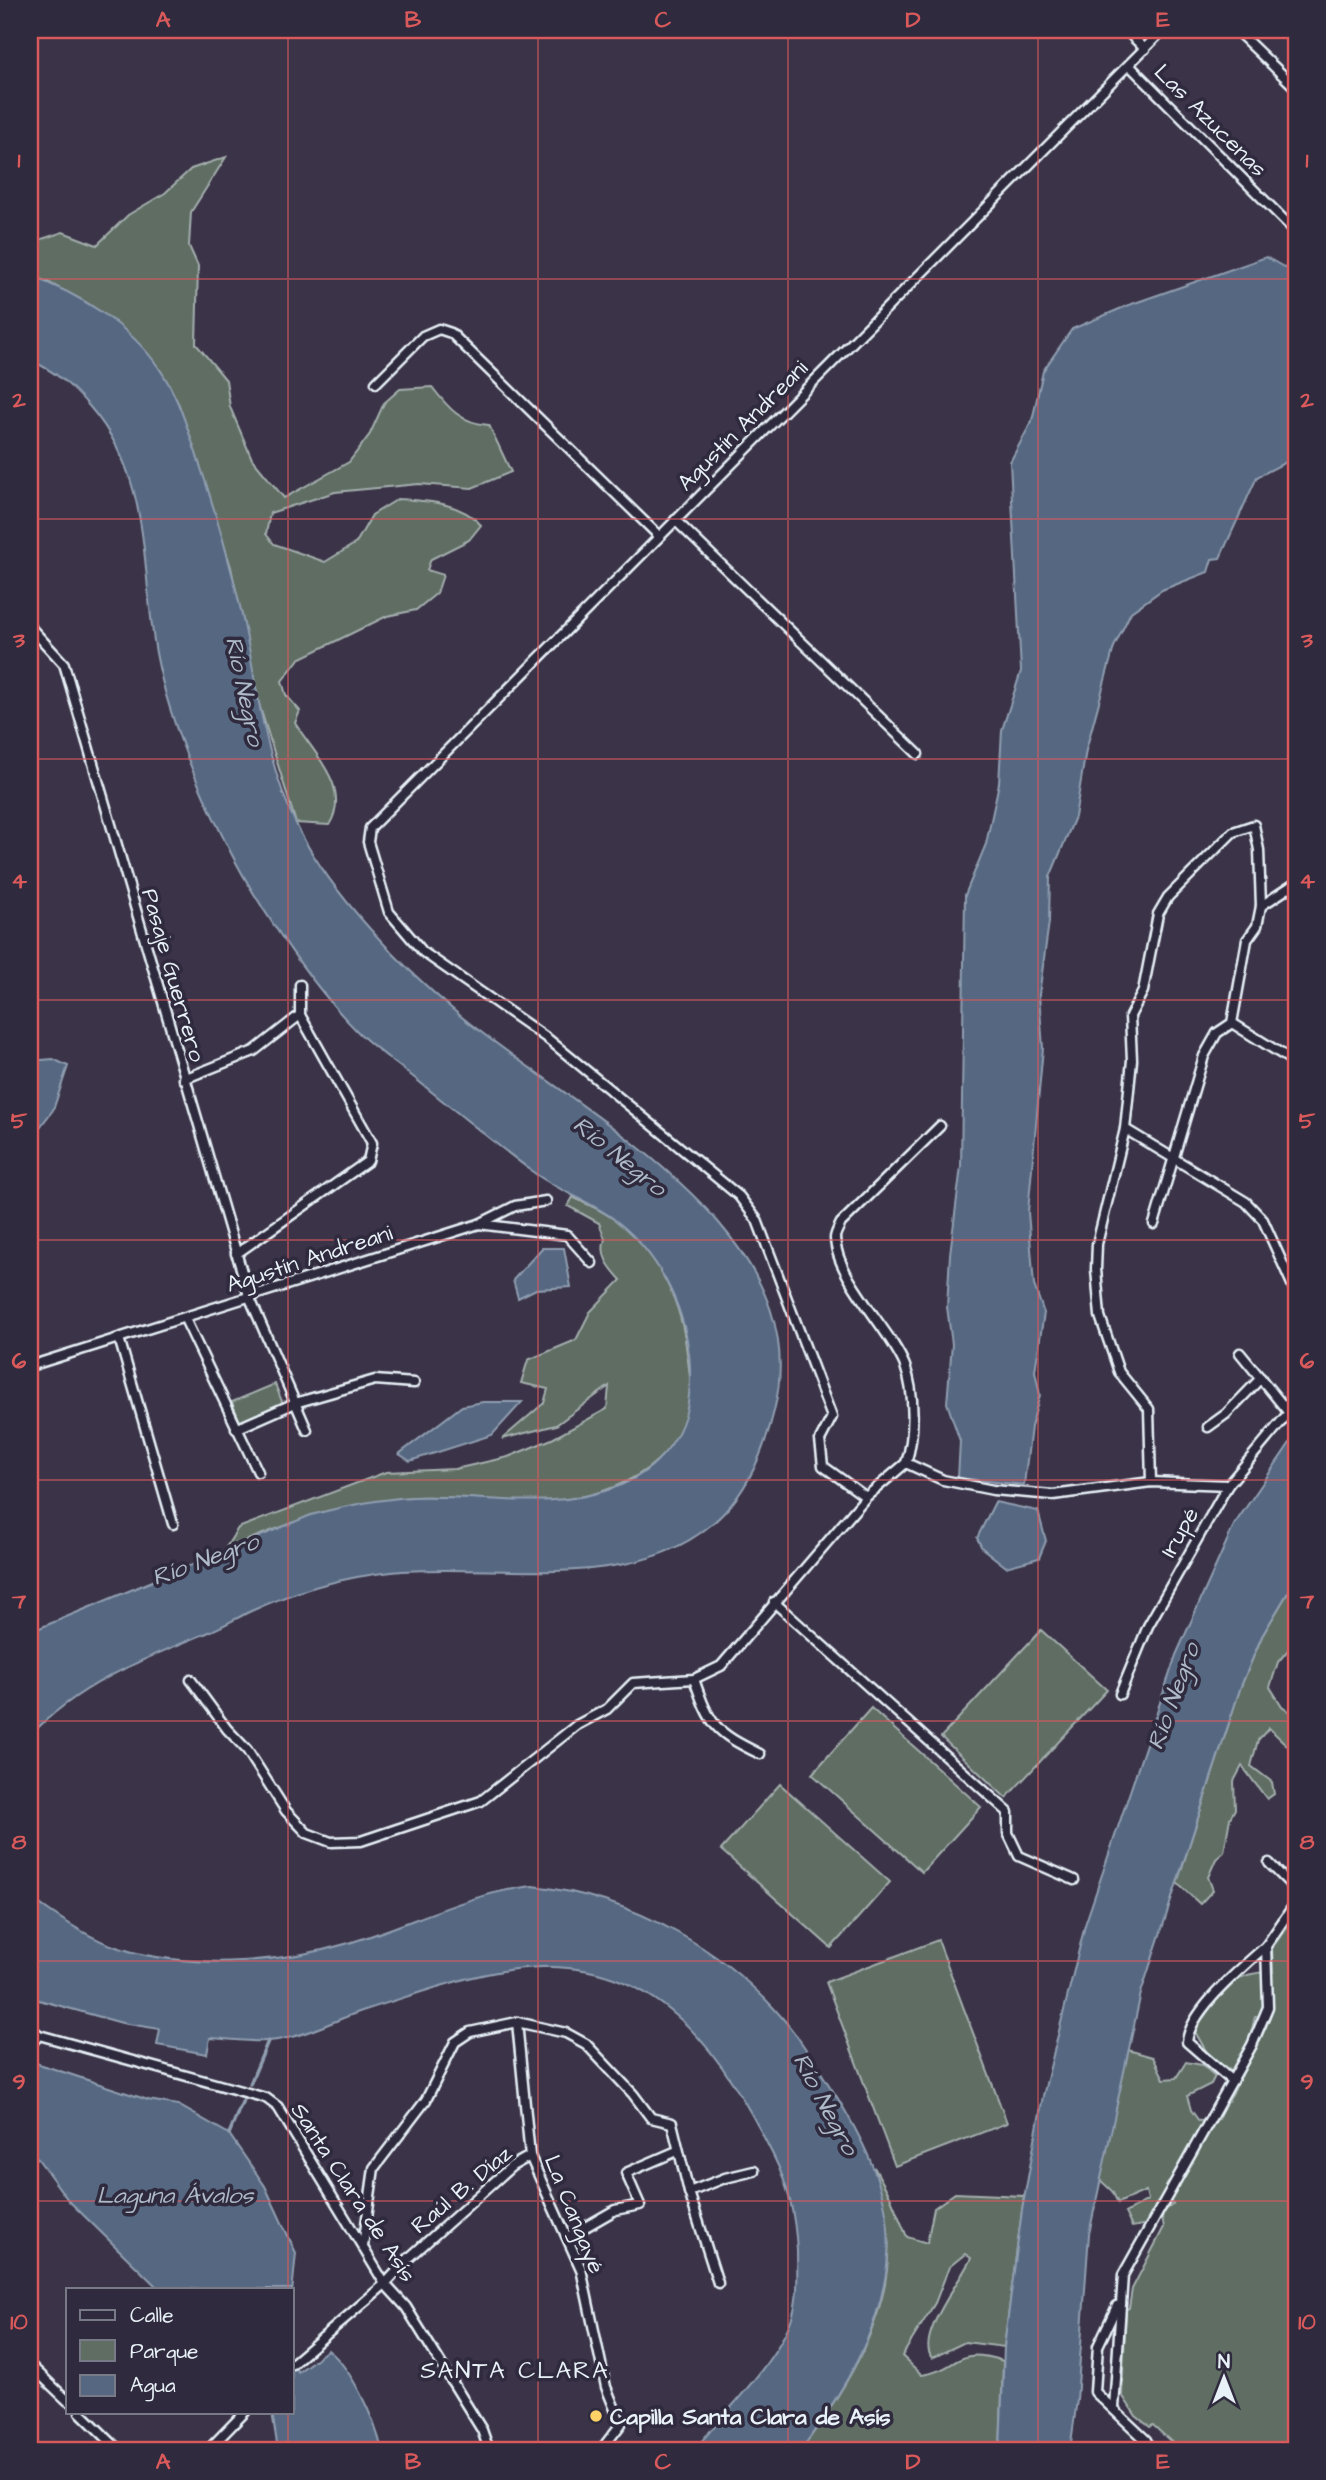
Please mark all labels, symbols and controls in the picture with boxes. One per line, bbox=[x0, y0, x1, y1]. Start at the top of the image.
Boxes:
text: A bbox=[156, 4, 171, 36]
text: B bbox=[405, 4, 422, 36]
text: C bbox=[655, 4, 672, 36]
text: D bbox=[906, 4, 921, 36]
text: E bbox=[1156, 4, 1170, 36]
street label: Las Azucenas bbox=[1147, 57, 1274, 184]
text: 1 bbox=[18, 144, 21, 176]
text: 1 bbox=[1306, 144, 1309, 176]
street label: Agustín Andreani bbox=[670, 353, 816, 499]
text: 2 bbox=[11, 384, 26, 416]
text: 2 bbox=[1299, 384, 1314, 416]
text: 3 bbox=[12, 624, 25, 656]
text: 3 bbox=[1300, 624, 1313, 656]
water label: Río Negro bbox=[215, 633, 273, 751]
text: 4 bbox=[11, 865, 27, 897]
text: 4 bbox=[1299, 865, 1315, 897]
street label: Pasaje Guerrero bbox=[133, 885, 213, 1066]
text: 5 bbox=[11, 1105, 28, 1137]
text: 5 bbox=[1299, 1105, 1316, 1137]
water label: Río Negro bbox=[565, 1109, 674, 1207]
street label: Agustín Andreani bbox=[222, 1217, 397, 1302]
text: 6 bbox=[12, 1345, 27, 1377]
text: 6 bbox=[1300, 1345, 1315, 1377]
street label: Irupé bbox=[1153, 1502, 1207, 1563]
water label: Río Negro bbox=[147, 1524, 265, 1596]
text: 7 bbox=[11, 1585, 27, 1617]
text: 7 bbox=[1299, 1585, 1315, 1617]
water label: Río Negro bbox=[1139, 1637, 1210, 1755]
text: 8 bbox=[12, 1826, 27, 1858]
text: 8 bbox=[1300, 1826, 1315, 1858]
water label: Río Negro bbox=[783, 2047, 867, 2163]
text: 9 bbox=[12, 2066, 26, 2098]
text: 9 bbox=[1300, 2066, 1314, 2098]
street label: Santa Clara de Asís bbox=[283, 2097, 423, 2289]
street label: Raúl B. Díaz bbox=[404, 2138, 519, 2242]
street label: La Cangayé bbox=[535, 2150, 612, 2279]
water label: Laguna Ávalos bbox=[97, 2179, 255, 2214]
legend bbox=[66, 2288, 294, 2414]
text: Calle bbox=[130, 2301, 174, 2330]
text: 10 bbox=[10, 2306, 28, 2338]
text: 10 bbox=[1298, 2306, 1316, 2338]
text: Parque bbox=[130, 2337, 198, 2366]
north arrow bbox=[1190, 2344, 1260, 2414]
text: N bbox=[1218, 2349, 1230, 2376]
district label: SANTA CLARA bbox=[420, 2354, 610, 2388]
text: Agua bbox=[130, 2371, 176, 2402]
place label: Capilla Santa Clara de Asís bbox=[610, 2401, 891, 2433]
marker: Capilla Santa Clara de Asís bbox=[588, 2408, 604, 2424]
text: A bbox=[156, 2446, 171, 2478]
text: B bbox=[405, 2446, 422, 2478]
text: C bbox=[655, 2446, 672, 2478]
text: D bbox=[906, 2446, 921, 2478]
text: E bbox=[1156, 2446, 1170, 2478]

